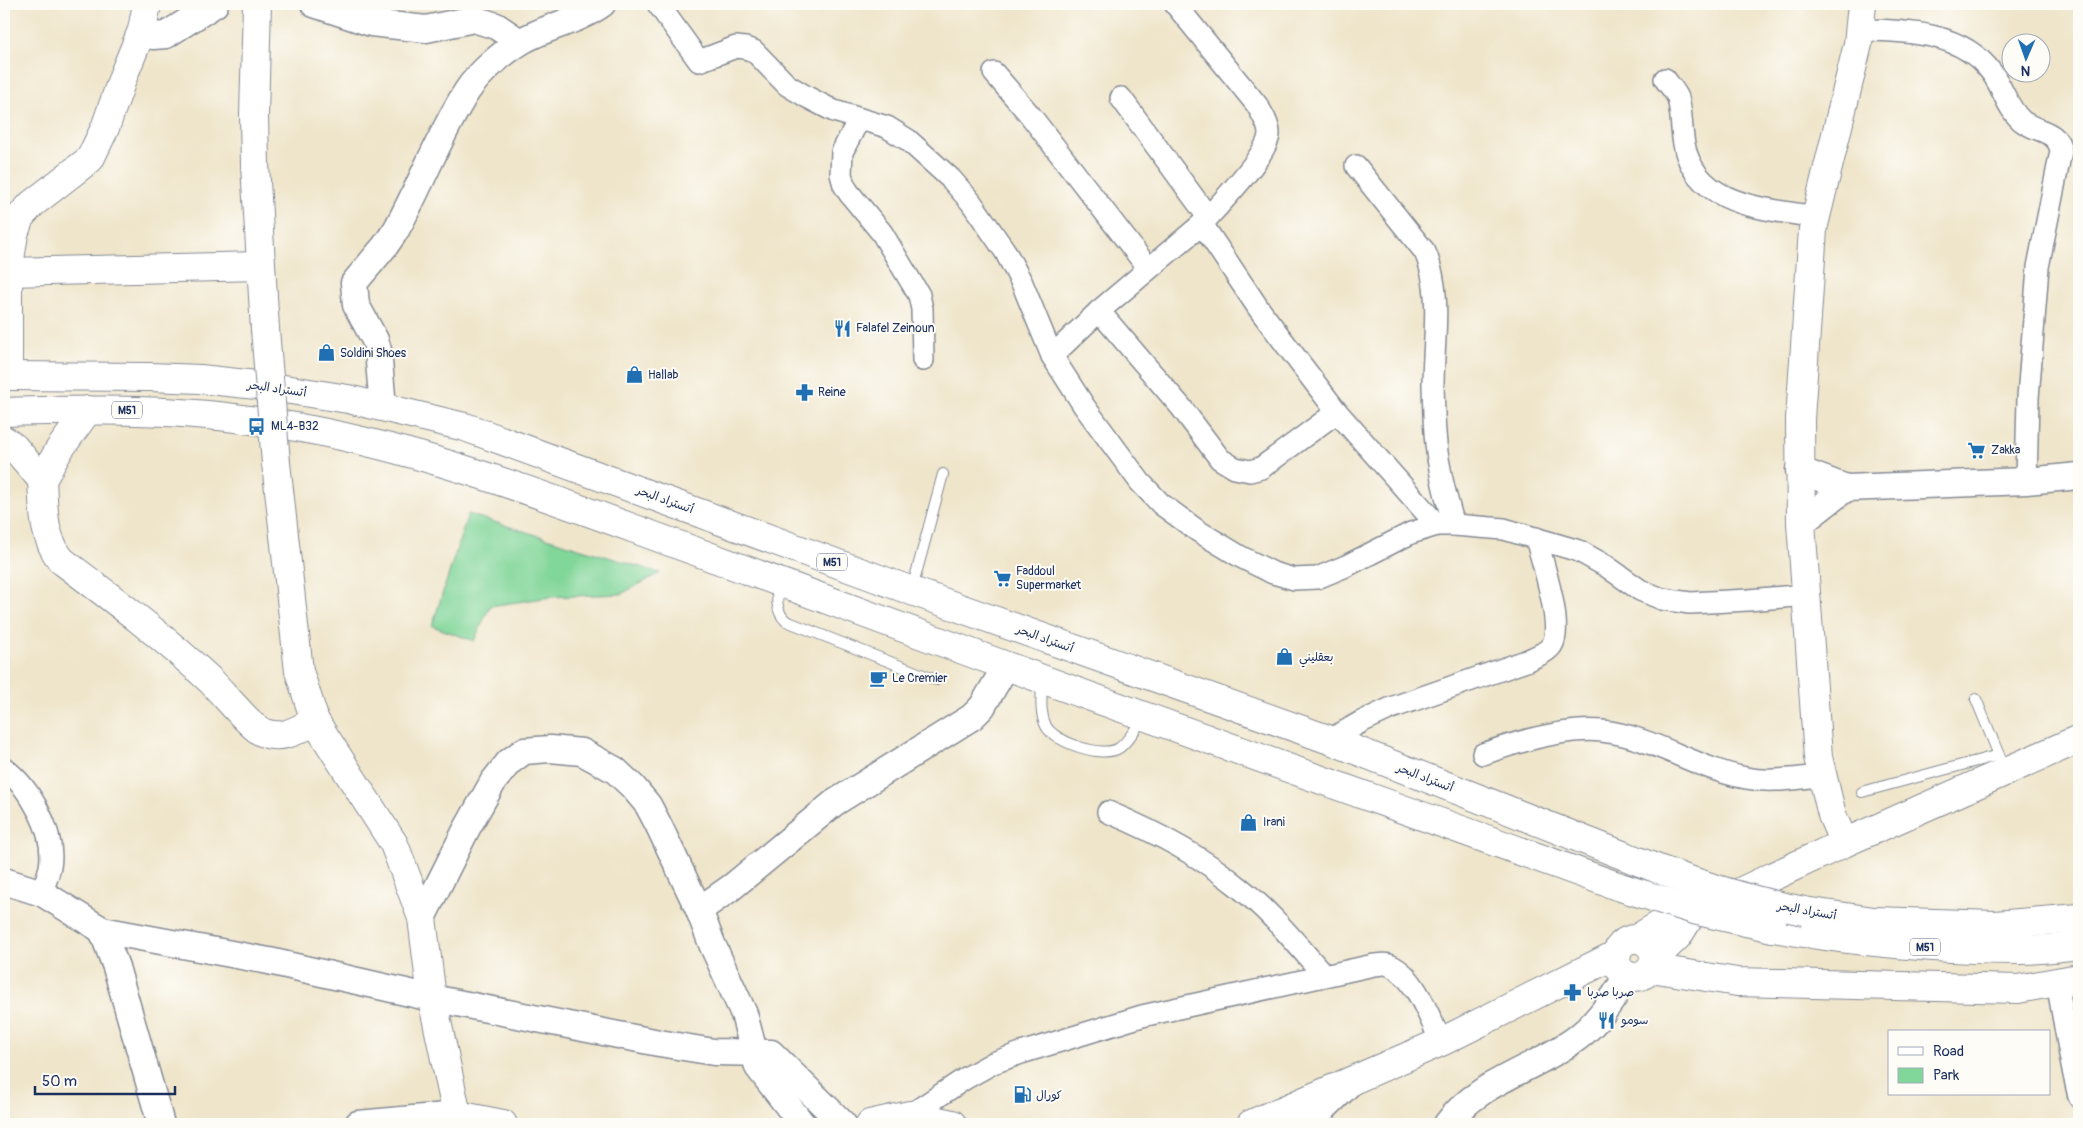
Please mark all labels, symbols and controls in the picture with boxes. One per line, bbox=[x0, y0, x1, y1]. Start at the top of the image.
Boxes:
north arrow bbox=[2000, 32, 2050, 82]
text: N bbox=[2021, 62, 2031, 79]
restaurant icon: Falafel Zeinoun bbox=[832, 318, 852, 338]
place label: Falafel Zeinoun bbox=[856, 321, 935, 336]
shop icon: Soldini Shoes bbox=[316, 343, 336, 363]
place label: Soldini Shoes bbox=[340, 346, 407, 361]
shop icon: Hallab bbox=[624, 365, 644, 385]
place label: Hallab bbox=[648, 368, 678, 383]
street label: أتستراد البحر bbox=[245, 377, 308, 401]
pharmacy icon: Reine bbox=[794, 382, 814, 402]
place label: Reine bbox=[818, 385, 846, 400]
road number: M51 bbox=[112, 402, 142, 418]
bus stop icon: ML4-B32 bbox=[247, 416, 267, 436]
place label: ML4-B32 bbox=[271, 419, 319, 434]
supermarket icon: Zakka bbox=[1967, 440, 1987, 460]
place label: Zakka bbox=[1991, 443, 2021, 458]
street label: أتستراد البحر bbox=[634, 482, 696, 517]
road number: M51 bbox=[817, 554, 847, 570]
place label: Faddoul Supermarket bbox=[1016, 564, 1081, 593]
supermarket icon: Faddoul Supermarket bbox=[992, 568, 1012, 588]
street label: أتستراد البحر bbox=[1014, 621, 1076, 656]
shop icon: بعقليني bbox=[1275, 647, 1295, 667]
place label: بعقليني bbox=[1299, 650, 1333, 668]
cafe icon: Le Cremier bbox=[868, 668, 888, 688]
place label: Le Cremier bbox=[892, 671, 948, 686]
street label: أتستراد البحر bbox=[1394, 760, 1456, 796]
shop icon: Irani bbox=[1239, 812, 1259, 832]
place label: Irani bbox=[1263, 815, 1285, 830]
street label: أتستراد البحر bbox=[1775, 898, 1838, 924]
road number: M51 bbox=[1910, 939, 1940, 956]
pharmacy icon: صربا صربا bbox=[1563, 982, 1583, 1002]
place label: صربا صربا bbox=[1587, 985, 1634, 1000]
restaurant icon: سومو bbox=[1597, 1010, 1617, 1030]
place label: سومو bbox=[1620, 1013, 1649, 1028]
legend bbox=[1888, 1030, 2050, 1096]
text: Road bbox=[1933, 1042, 1964, 1061]
scale bar bbox=[35, 1063, 175, 1095]
text: Park bbox=[1933, 1066, 1960, 1085]
text: 50 m bbox=[42, 1072, 77, 1091]
fuel station icon: كورال bbox=[1012, 1085, 1032, 1105]
place label: كورال bbox=[1036, 1088, 1062, 1103]

